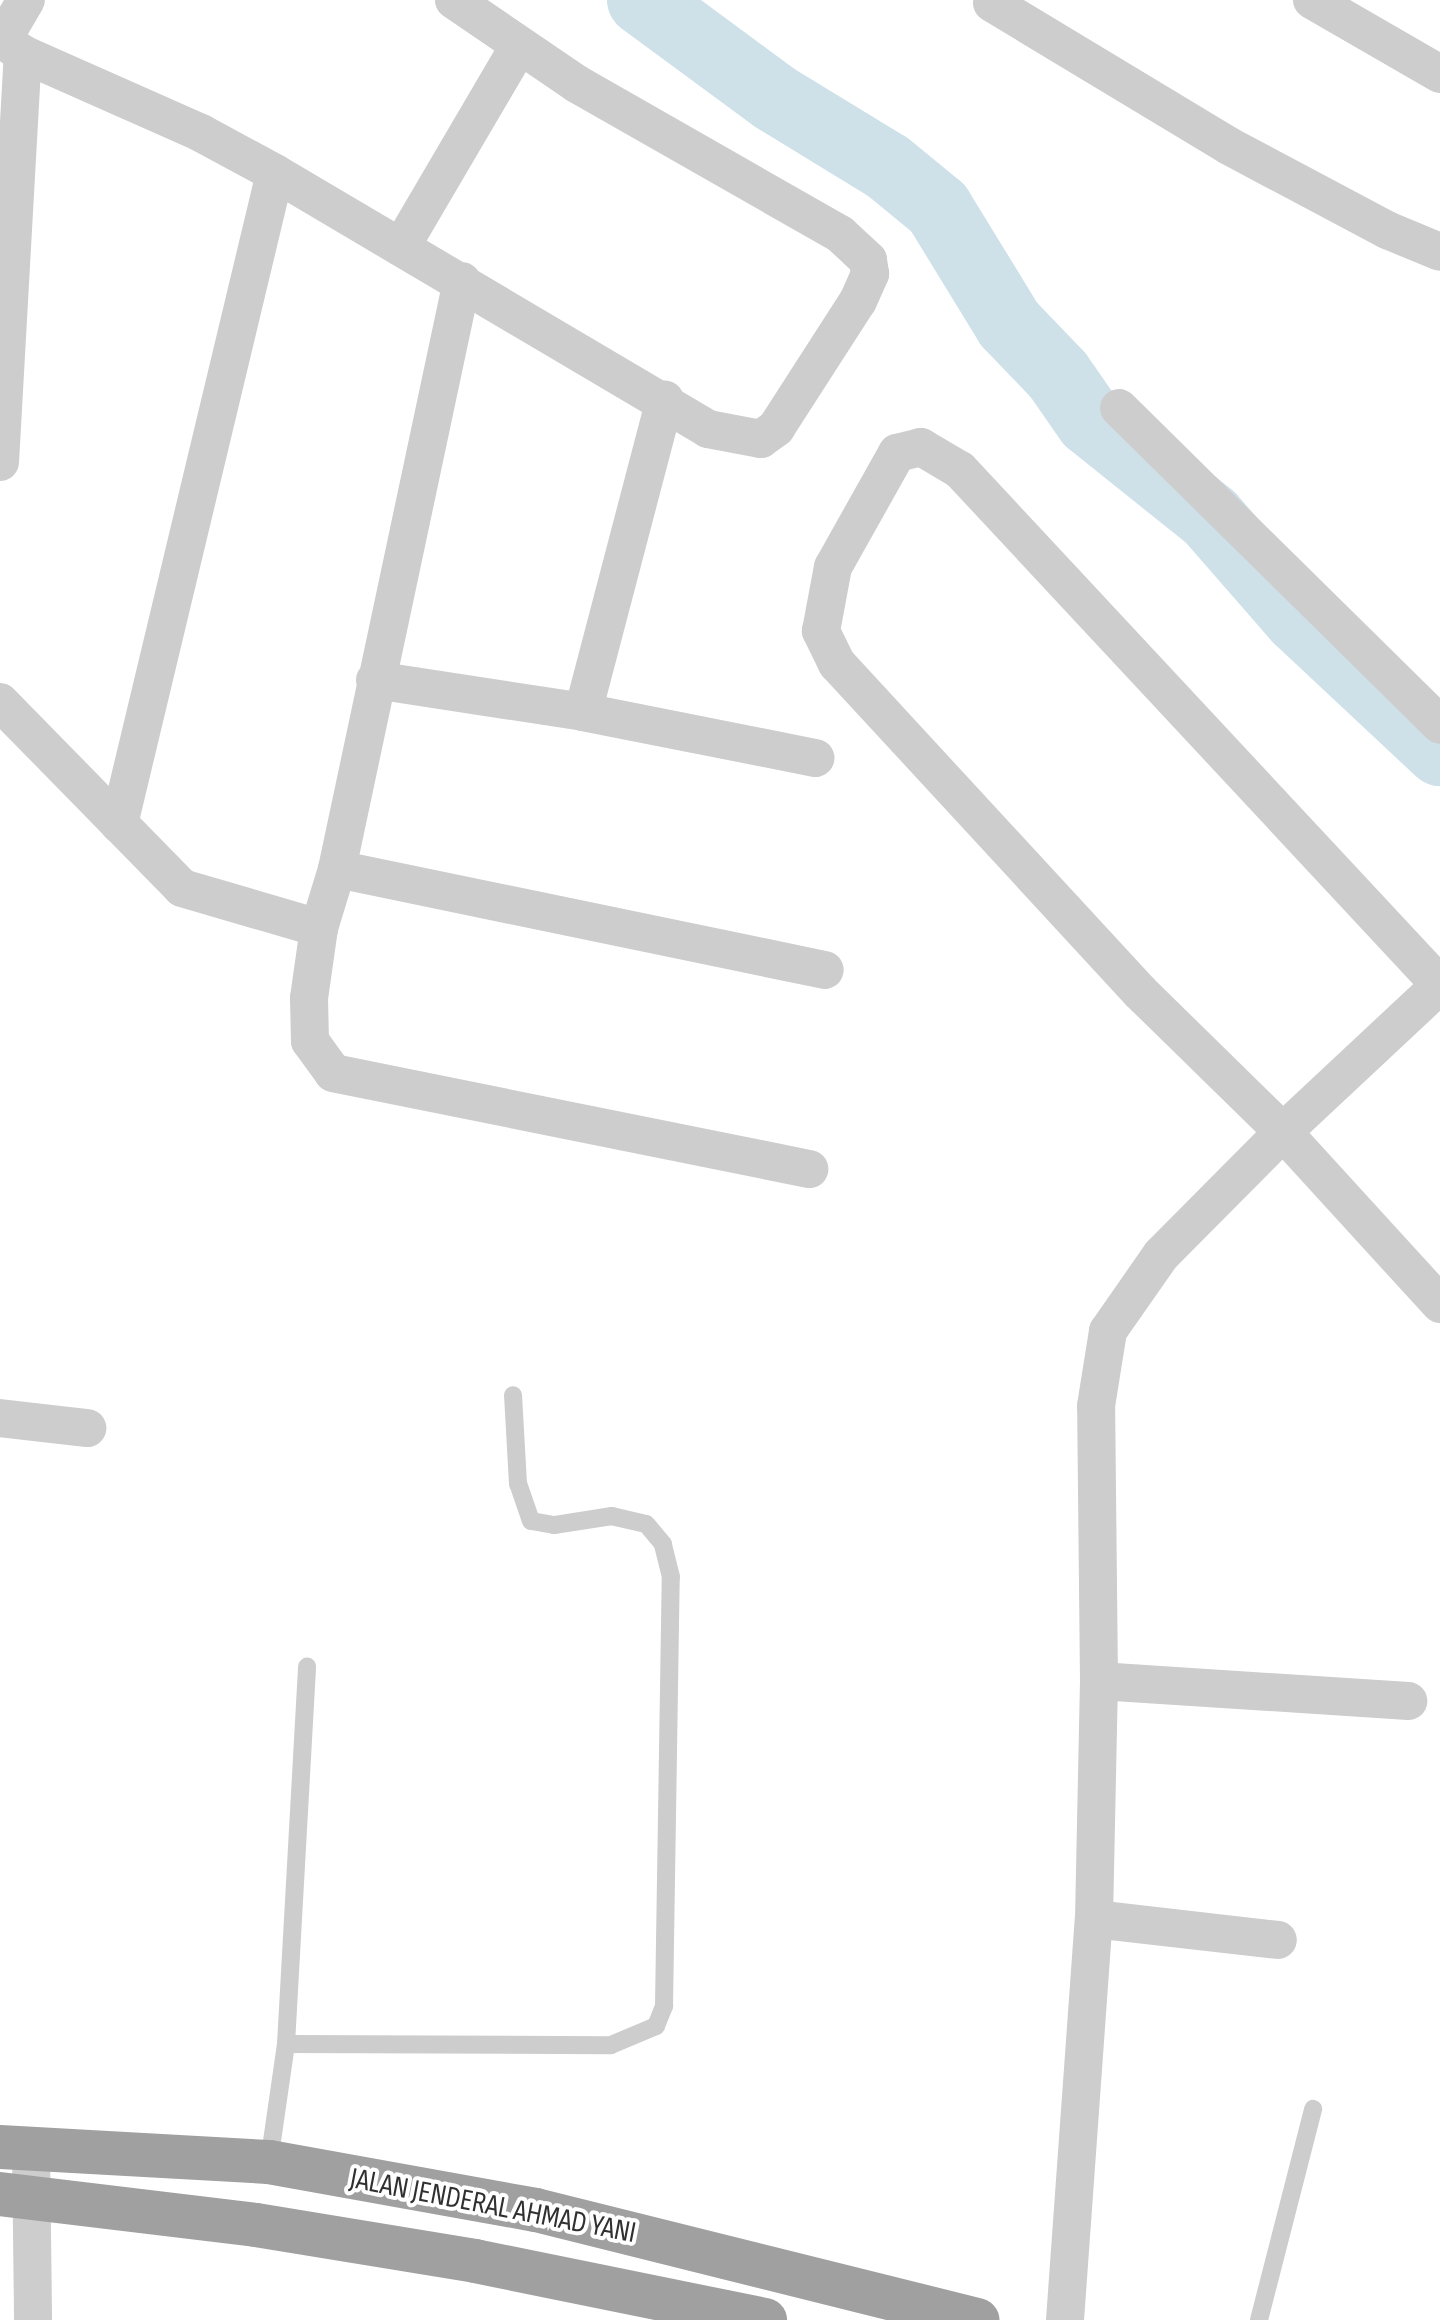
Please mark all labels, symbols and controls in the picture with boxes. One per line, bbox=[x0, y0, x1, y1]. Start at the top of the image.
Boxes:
street label: JALAN JENDERAL AHMAD YANI bbox=[347, 2161, 639, 2251]

